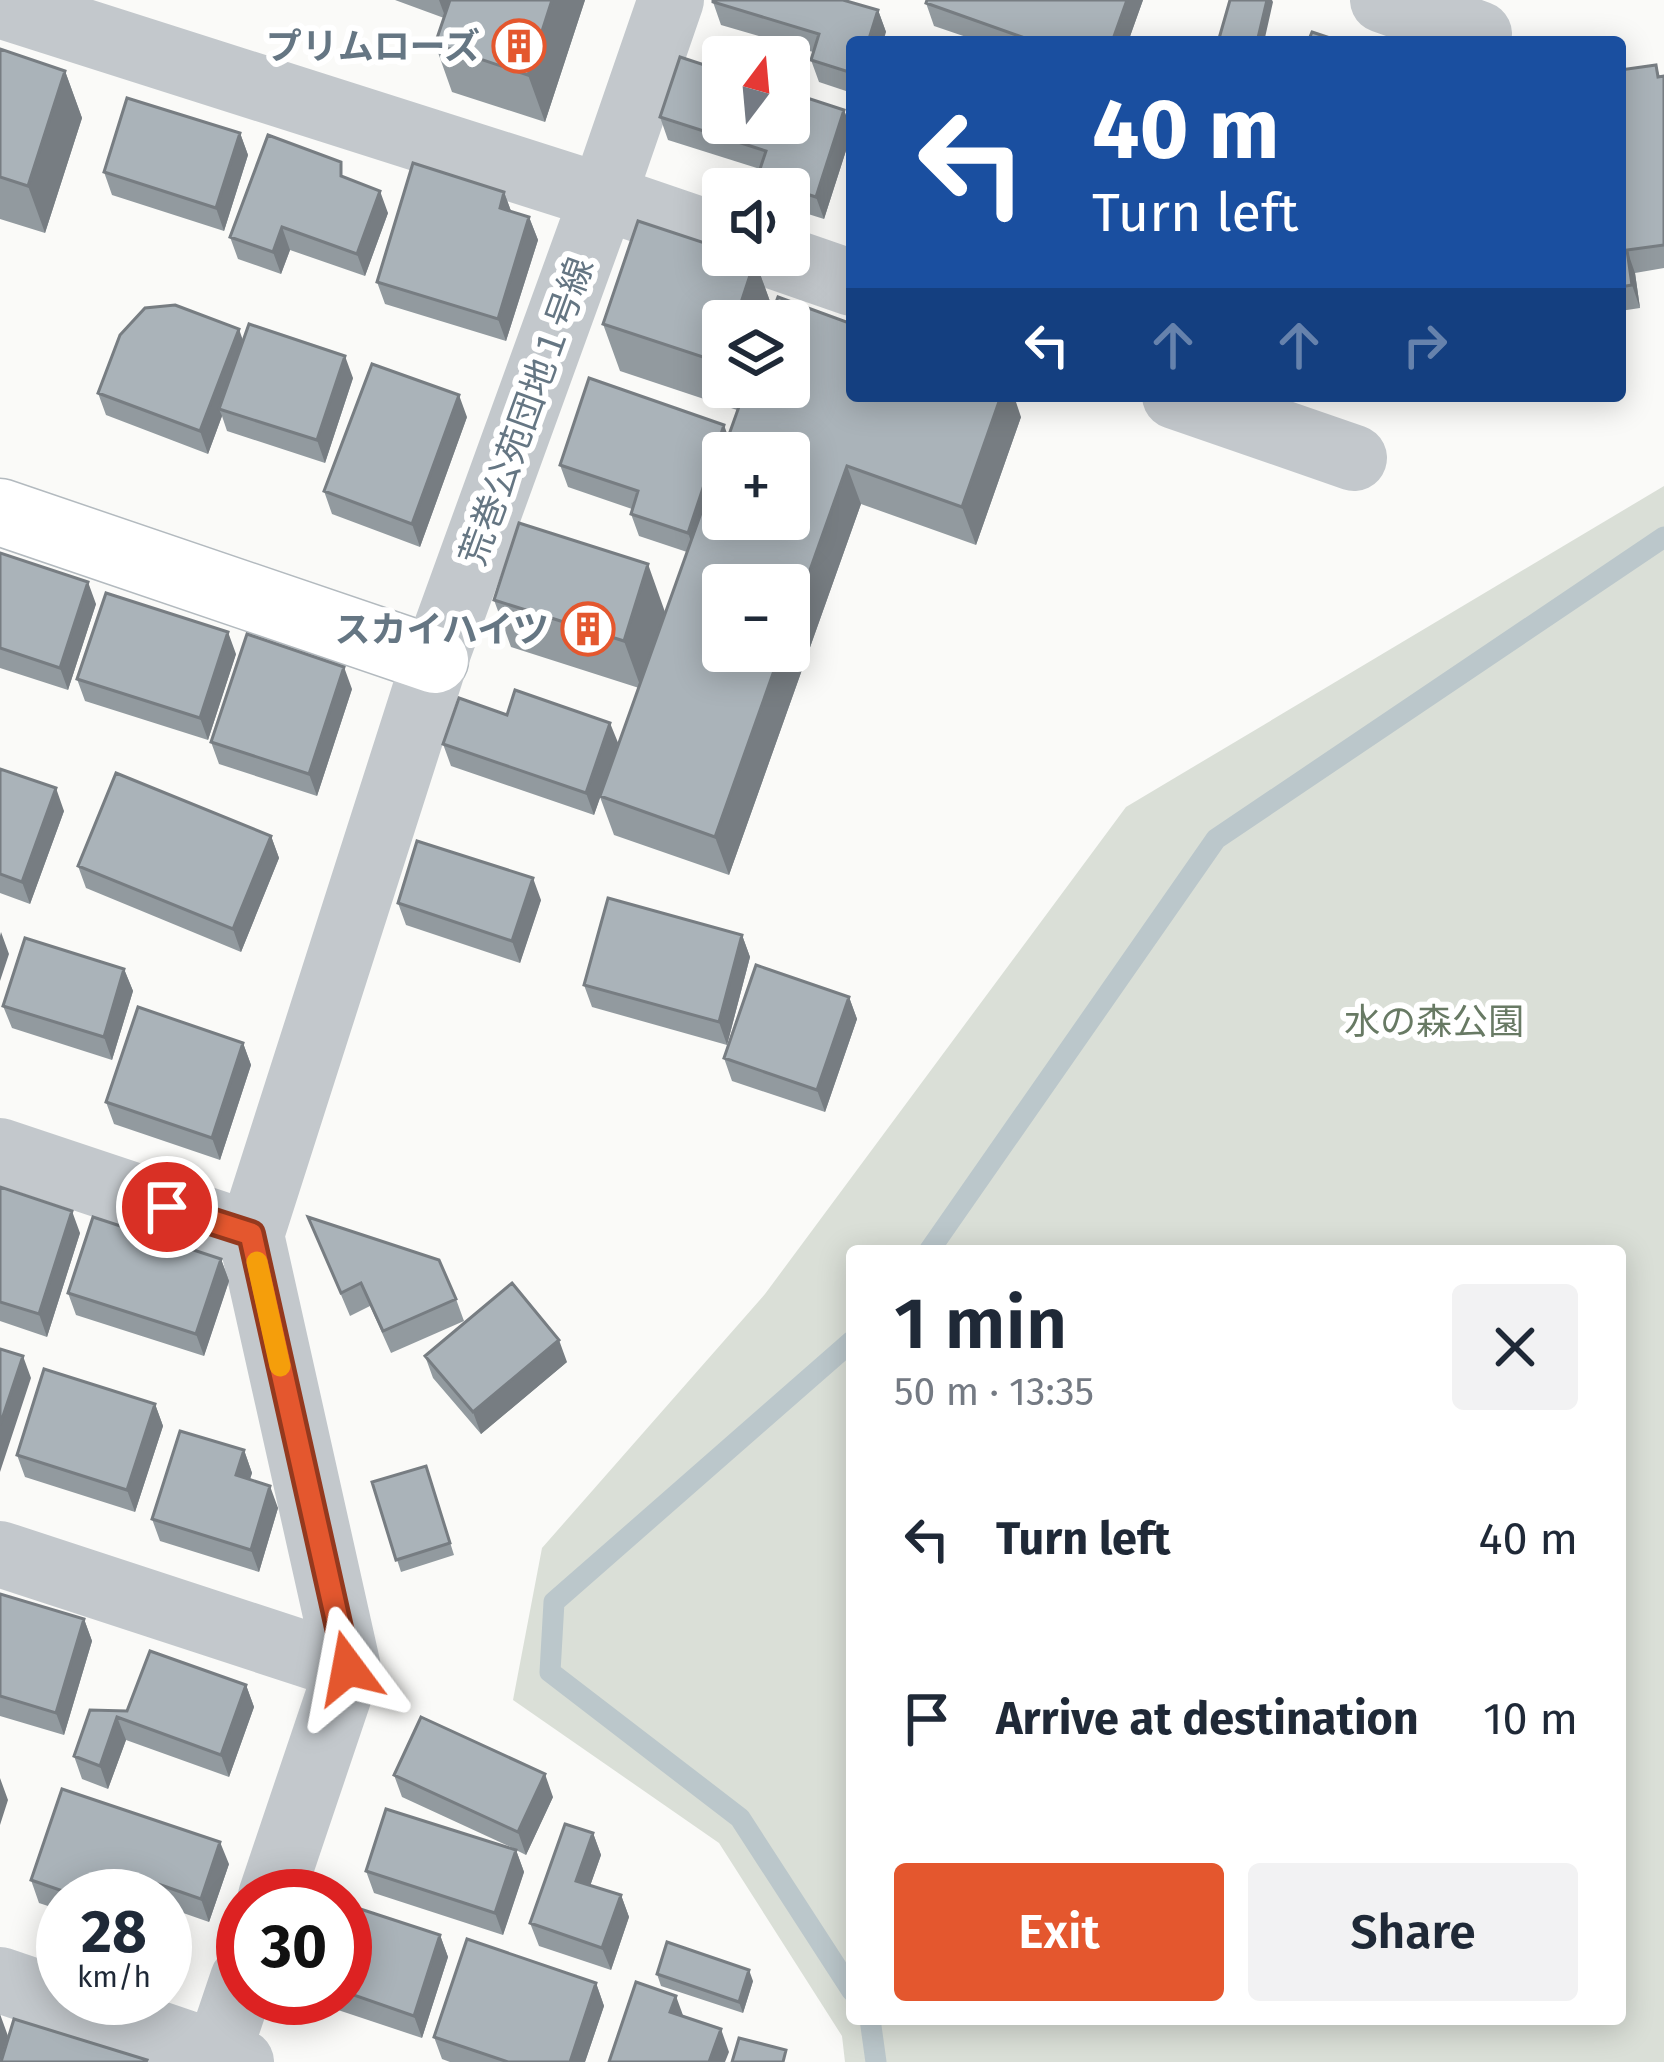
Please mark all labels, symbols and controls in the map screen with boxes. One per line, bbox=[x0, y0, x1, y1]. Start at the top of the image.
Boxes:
building icon: プリムローズ bbox=[491, 18, 547, 74]
place label: プリムローズ bbox=[266, 25, 480, 69]
north arrow bbox=[702, 36, 810, 144]
map controls bbox=[702, 36, 810, 672]
text: 40 m bbox=[1092, 79, 1280, 180]
icon: left bbox=[894, 84, 1050, 240]
button: sound bbox=[702, 168, 810, 276]
text: Turn left bbox=[1092, 181, 1299, 245]
street label: 荒巻公苑団地１号線 bbox=[451, 252, 603, 571]
button: layers bbox=[702, 300, 810, 408]
icon: left bbox=[1014, 312, 1080, 378]
icon: ahead bbox=[1140, 312, 1206, 378]
icon: ahead bbox=[1266, 312, 1332, 378]
icon: right bbox=[1392, 312, 1458, 378]
button: + bbox=[702, 432, 810, 540]
button: − bbox=[702, 564, 810, 672]
building icon: スカイハイツ bbox=[560, 601, 616, 657]
place label: スカイハイツ bbox=[334, 608, 549, 652]
park label: 水の森公園 bbox=[1344, 1000, 1524, 1044]
pin bbox=[116, 1156, 218, 1258]
icon: arrive bbox=[134, 1174, 200, 1240]
text: 1 min bbox=[894, 1281, 1067, 1367]
button: close bbox=[1452, 1284, 1578, 1410]
text: 50 m · 13:35 bbox=[894, 1369, 1094, 1415]
icon: left bbox=[894, 1506, 960, 1572]
text: Turn left bbox=[996, 1512, 1170, 1566]
text: 40 m bbox=[1478, 1512, 1578, 1566]
position arrow bbox=[285, 1605, 411, 1731]
icon: arrive bbox=[894, 1686, 960, 1752]
text: Arrive at destination bbox=[996, 1692, 1419, 1746]
text: 10 m bbox=[1483, 1692, 1578, 1746]
button: Exit bbox=[894, 1863, 1224, 2001]
button: Share bbox=[1248, 1863, 1578, 2001]
speed limit sign: 30 bbox=[216, 1869, 372, 2025]
text: 28 bbox=[81, 1896, 147, 1968]
text: km/h bbox=[77, 1959, 151, 1995]

